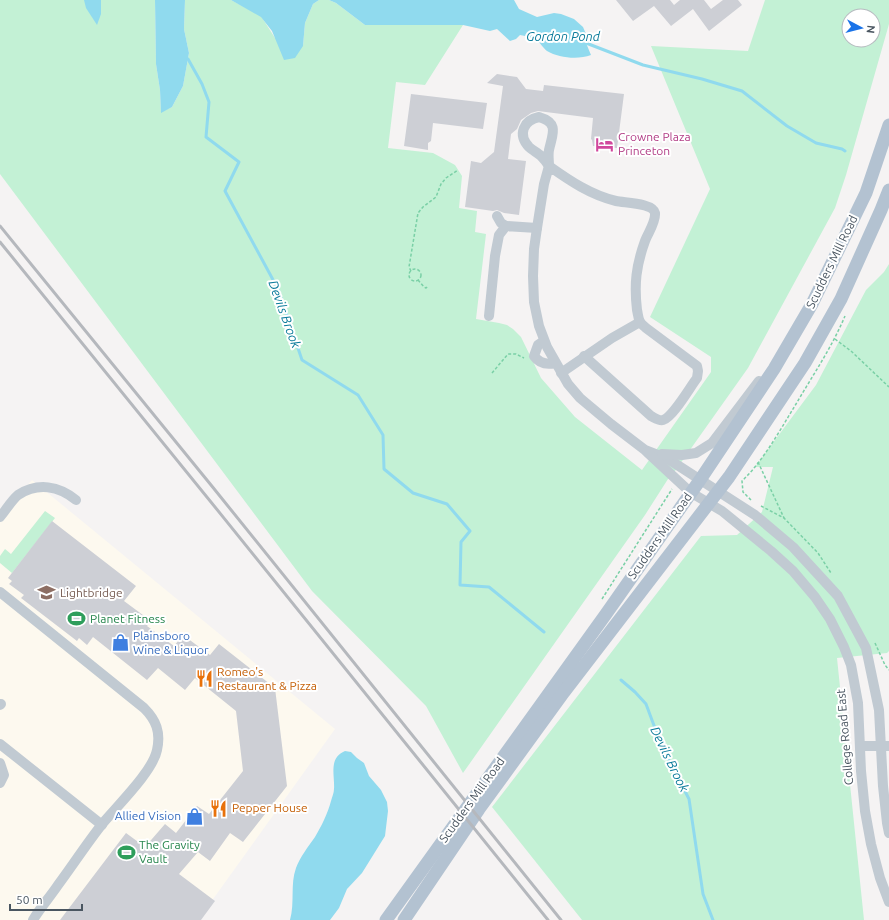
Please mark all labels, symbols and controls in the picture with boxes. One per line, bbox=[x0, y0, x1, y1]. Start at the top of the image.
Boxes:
north arrow bbox=[841, 8, 881, 48]
text: N bbox=[864, 24, 877, 34]
water label: Gordon Pond bbox=[526, 29, 601, 43]
place label: Crowne Plaza Princeton bbox=[618, 130, 691, 157]
hotel icon: Crowne Plaza Princeton bbox=[595, 134, 615, 154]
street label: Scudders Mill Road bbox=[803, 213, 860, 310]
water label: Devils Brook bbox=[266, 278, 304, 350]
street label: Scudders Mill Road bbox=[625, 490, 694, 581]
school or university icon: Lightbridge bbox=[37, 583, 57, 603]
place label: Lightbridge bbox=[60, 586, 123, 599]
sports icon: Planet Fitness bbox=[67, 609, 87, 629]
place label: Planet Fitness bbox=[90, 612, 165, 625]
place label: Plainsboro Wine & Liquor bbox=[133, 629, 209, 656]
shop icon: Plainsboro Wine & Liquor bbox=[110, 633, 130, 653]
place label: Romeo's Restaurant & Pizza bbox=[217, 665, 317, 692]
restaurant icon: Romeo's Restaurant & Pizza bbox=[194, 669, 214, 689]
street label: College Road East bbox=[834, 688, 855, 786]
water label: Devils Brook bbox=[648, 724, 692, 794]
street label: Scudders Mill Road bbox=[436, 755, 507, 845]
restaurant icon: Pepper House bbox=[209, 798, 229, 818]
place label: Pepper House bbox=[232, 801, 308, 814]
shop icon: Allied Vision bbox=[184, 806, 204, 826]
place label: Allied Vision bbox=[115, 809, 181, 822]
place label: The Gravity Vault bbox=[139, 838, 200, 865]
sports icon: The Gravity Vault bbox=[116, 842, 136, 862]
scale bar bbox=[10, 886, 82, 912]
text: 50 m bbox=[16, 893, 43, 906]

